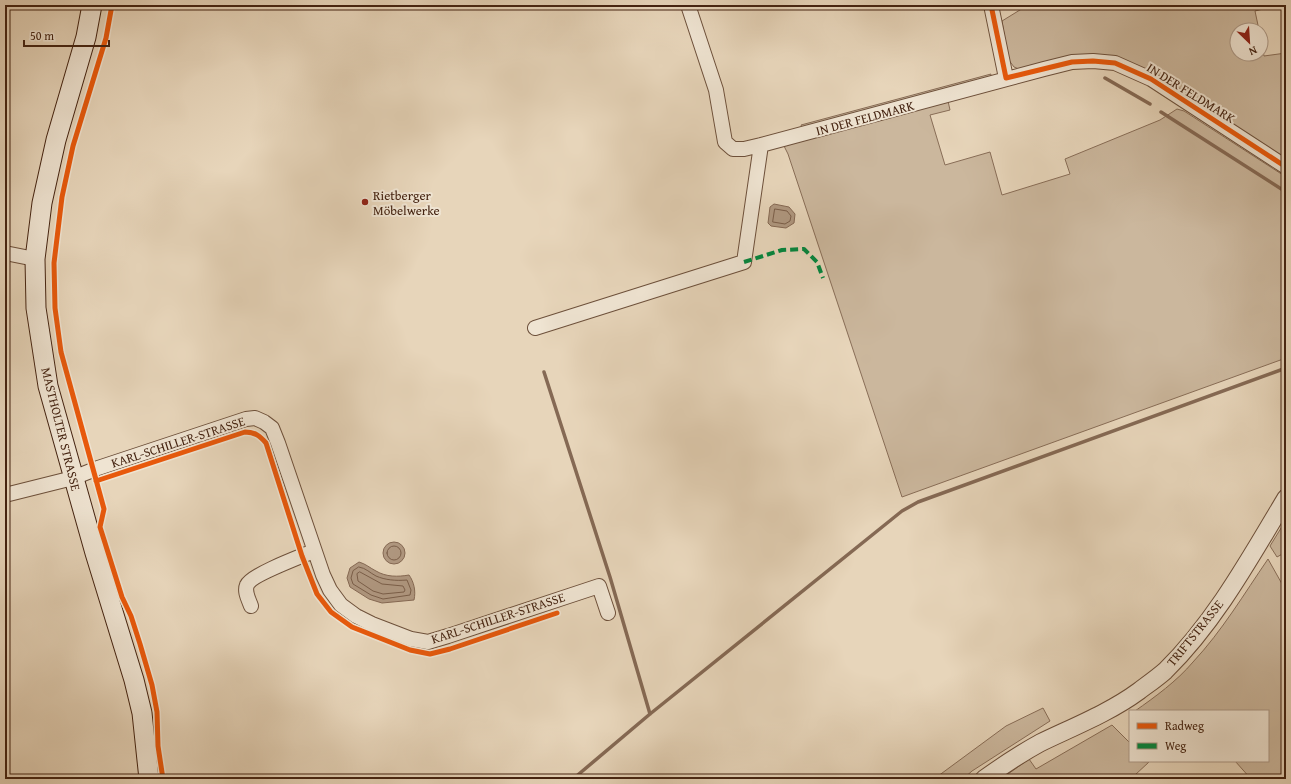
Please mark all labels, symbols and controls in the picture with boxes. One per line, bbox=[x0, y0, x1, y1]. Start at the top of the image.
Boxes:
scale bar bbox=[24, 22, 109, 48]
north arrow bbox=[1229, 22, 1269, 62]
text: 50 m bbox=[30, 27, 54, 44]
text: N bbox=[1246, 42, 1260, 60]
street label: IN DER FELDMARK bbox=[1143, 58, 1239, 128]
street label: IN DER FELDMARK bbox=[814, 96, 917, 140]
place label: Rietberger Möbelwerke bbox=[373, 186, 440, 220]
marker: Rietberger Möbelwerke bbox=[360, 197, 370, 207]
street label: MASTHOLTER STRASSE bbox=[36, 365, 86, 493]
street label: KARL-SCHILLER-STRASSE bbox=[109, 411, 248, 473]
street label: KARL-SCHILLER-STRASSE bbox=[429, 587, 568, 649]
street label: TRIFTSTRASSE bbox=[1162, 595, 1228, 670]
legend bbox=[1129, 710, 1269, 762]
text: Radweg bbox=[1165, 717, 1204, 734]
text: Weg bbox=[1165, 737, 1186, 754]

